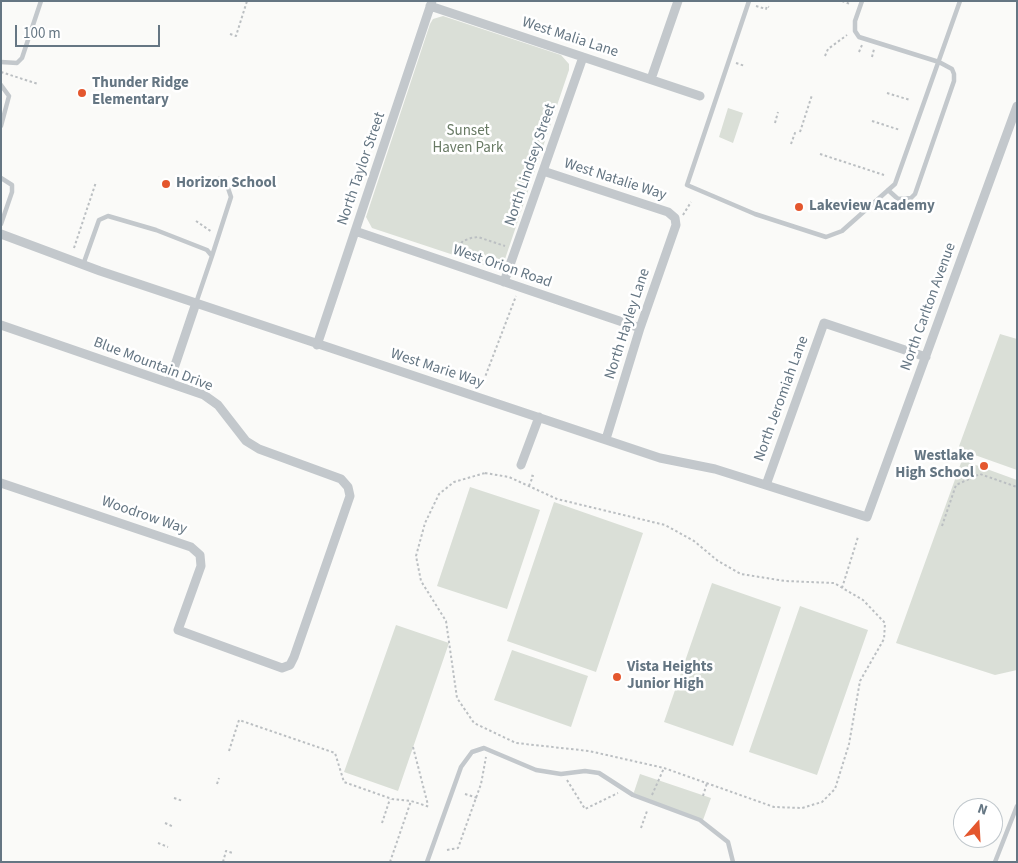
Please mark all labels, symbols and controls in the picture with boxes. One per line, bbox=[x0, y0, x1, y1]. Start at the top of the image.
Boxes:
street label: West Malia Lane bbox=[520, 14, 620, 62]
scale bar bbox=[18, 15, 162, 47]
text: 100 m bbox=[23, 23, 61, 44]
place label: Thunder Ridge Elementary bbox=[92, 75, 189, 110]
marker: Thunder Ridge Elementary bbox=[76, 87, 88, 99]
street label: North Lindsey Street bbox=[502, 101, 560, 229]
street label: North Taylor Street bbox=[334, 110, 390, 228]
park label: Sunset Haven Park bbox=[433, 123, 503, 158]
street label: West Natalie Way bbox=[561, 155, 669, 205]
place label: Horizon School bbox=[176, 175, 276, 193]
marker: Horizon School bbox=[160, 178, 172, 190]
place label: Lakeview Academy bbox=[809, 198, 935, 216]
marker: Lakeview Academy bbox=[793, 201, 805, 213]
street label: North Carlton Avenue bbox=[897, 241, 961, 373]
street label: West Orion Road bbox=[450, 242, 554, 292]
street label: North Hayley Lane bbox=[602, 266, 654, 382]
street label: Blue Mountain Drive bbox=[91, 334, 215, 396]
street label: North Jeromiah Lane bbox=[751, 334, 813, 464]
street label: West Marie Way bbox=[388, 345, 486, 393]
place label: Westlake High School bbox=[895, 448, 974, 483]
marker: Westlake High School bbox=[978, 460, 990, 472]
street label: Woodrow Way bbox=[99, 493, 189, 539]
place label: Vista Heights Junior High bbox=[627, 659, 713, 694]
marker: Vista Heights Junior High bbox=[611, 671, 623, 683]
north arrow bbox=[953, 798, 1003, 848]
text: N bbox=[975, 799, 990, 821]

